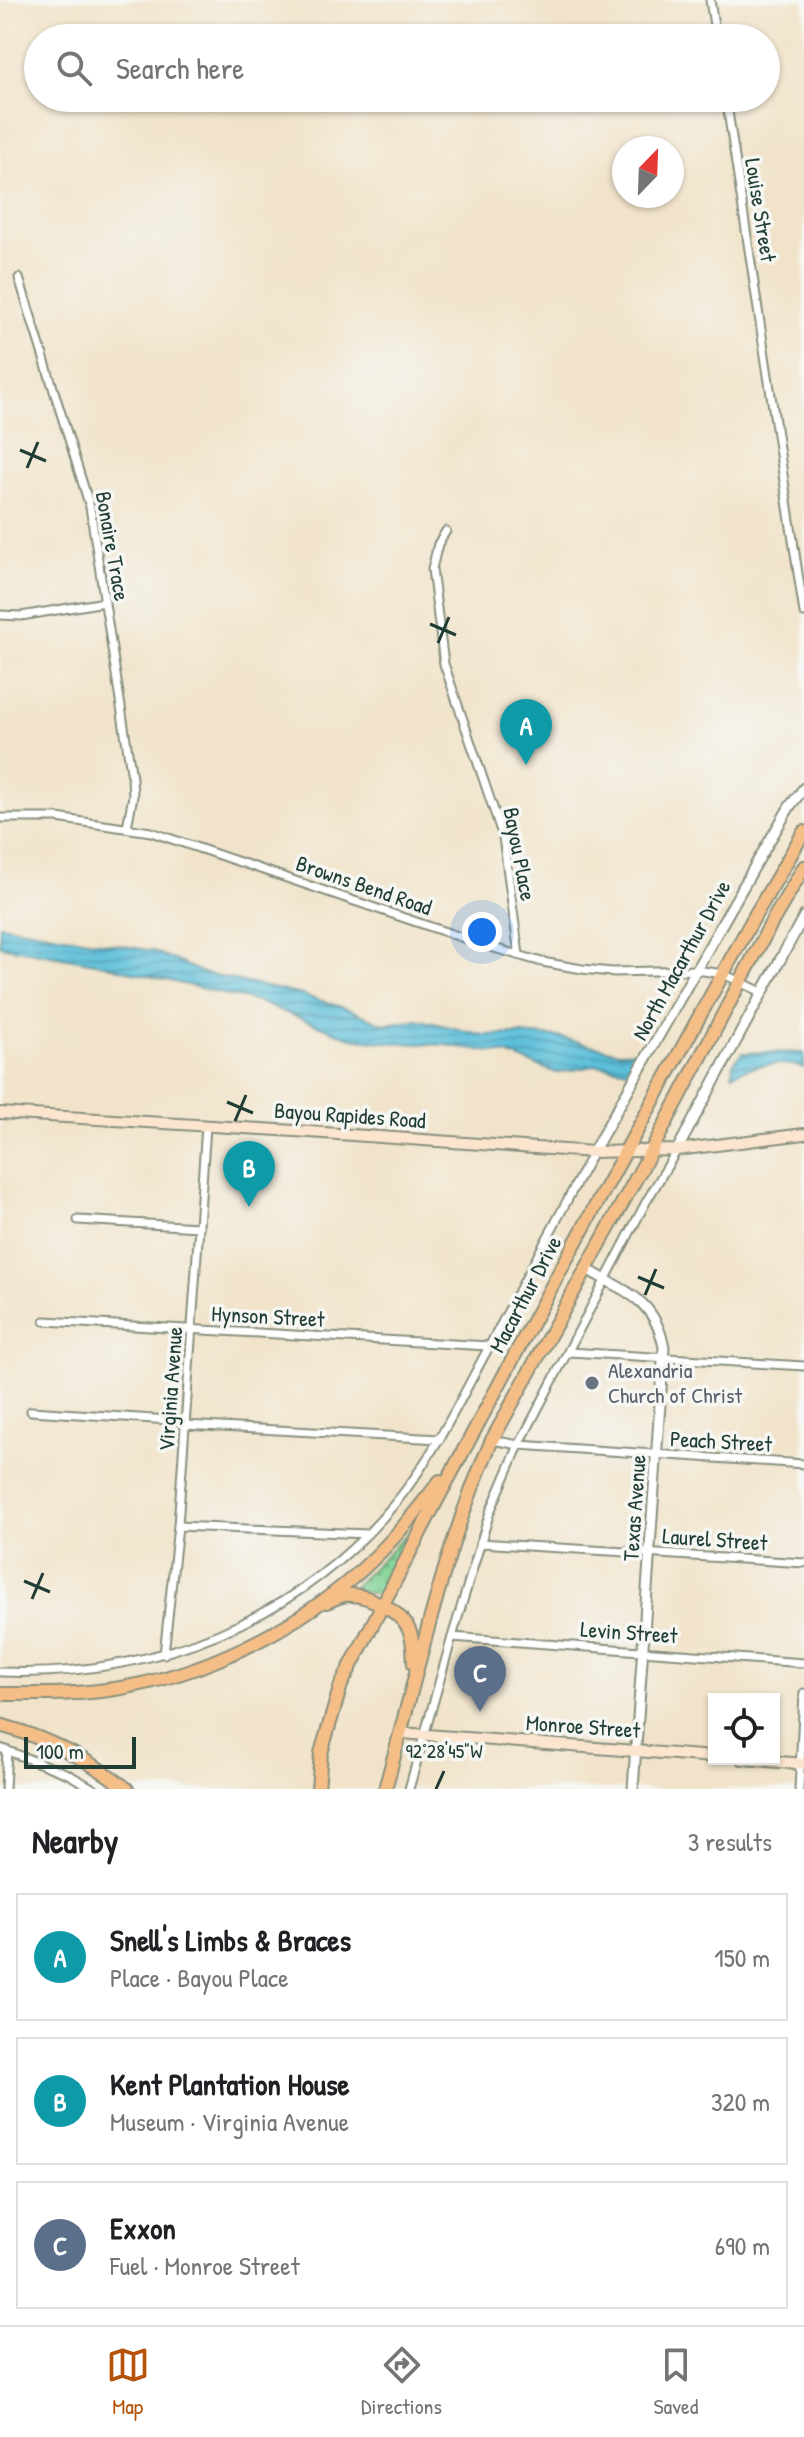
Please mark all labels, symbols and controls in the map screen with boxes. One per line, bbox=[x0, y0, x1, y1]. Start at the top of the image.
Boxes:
search box bbox=[24, 24, 780, 112]
icon: search bbox=[52, 46, 96, 90]
text: Search here bbox=[116, 48, 244, 88]
north arrow bbox=[612, 136, 684, 208]
street label: Louise Street bbox=[738, 156, 784, 264]
street label: Bonaire Trace bbox=[89, 489, 137, 603]
pin: A bbox=[500, 699, 552, 765]
street label: Bayou Place bbox=[496, 805, 544, 903]
street label: Browns Bend Road bbox=[292, 848, 436, 922]
street label: North Macarthur Drive bbox=[625, 874, 738, 1045]
your location bbox=[462, 912, 502, 952]
street label: Bayou Rapides Road bbox=[273, 1095, 427, 1135]
pin: B bbox=[223, 1141, 275, 1207]
street label: Macarthur Drive bbox=[482, 1230, 568, 1358]
street label: Hynson Street bbox=[211, 1298, 326, 1334]
street label: Virginia Avenue bbox=[151, 1325, 189, 1452]
place label: Alexandria Church of Christ bbox=[608, 1355, 742, 1410]
marker: Alexandria Church of Christ bbox=[583, 1374, 601, 1392]
street label: Peach Street bbox=[669, 1423, 773, 1459]
street label: Texas Avenue bbox=[615, 1453, 653, 1562]
street label: Laurel Street bbox=[662, 1520, 769, 1558]
street label: Levin Street bbox=[580, 1614, 679, 1650]
pin: C bbox=[454, 1646, 506, 1712]
map controls bbox=[708, 1693, 780, 1765]
button: locate bbox=[708, 1693, 780, 1765]
street label: Monroe Street bbox=[525, 1707, 641, 1745]
scale bar bbox=[24, 1733, 136, 1769]
text: 100 m bbox=[36, 1736, 84, 1766]
text: 92°28'45"W bbox=[406, 1737, 483, 1764]
text: Nearby bbox=[32, 1818, 118, 1864]
text: 3 results bbox=[688, 1824, 772, 1859]
text: Snell's Limbs & Braces bbox=[110, 1920, 351, 1960]
text: A bbox=[54, 1940, 66, 1975]
text: 150 m bbox=[714, 1940, 770, 1975]
text: Place · Bayou Place bbox=[110, 1960, 289, 1995]
text: Kent Plantation House bbox=[110, 2064, 349, 2104]
text: B bbox=[53, 2084, 67, 2119]
text: 320 m bbox=[711, 2084, 770, 2119]
text: Museum · Virginia Avenue bbox=[110, 2104, 349, 2139]
text: Exxon bbox=[110, 2208, 176, 2248]
text: C bbox=[53, 2228, 67, 2263]
text: 690 m bbox=[715, 2228, 770, 2263]
text: Fuel · Monroe Street bbox=[110, 2248, 300, 2283]
tab: Map bbox=[106, 2343, 150, 2421]
tab: Directions bbox=[361, 2343, 442, 2421]
tab: Saved bbox=[653, 2343, 698, 2421]

